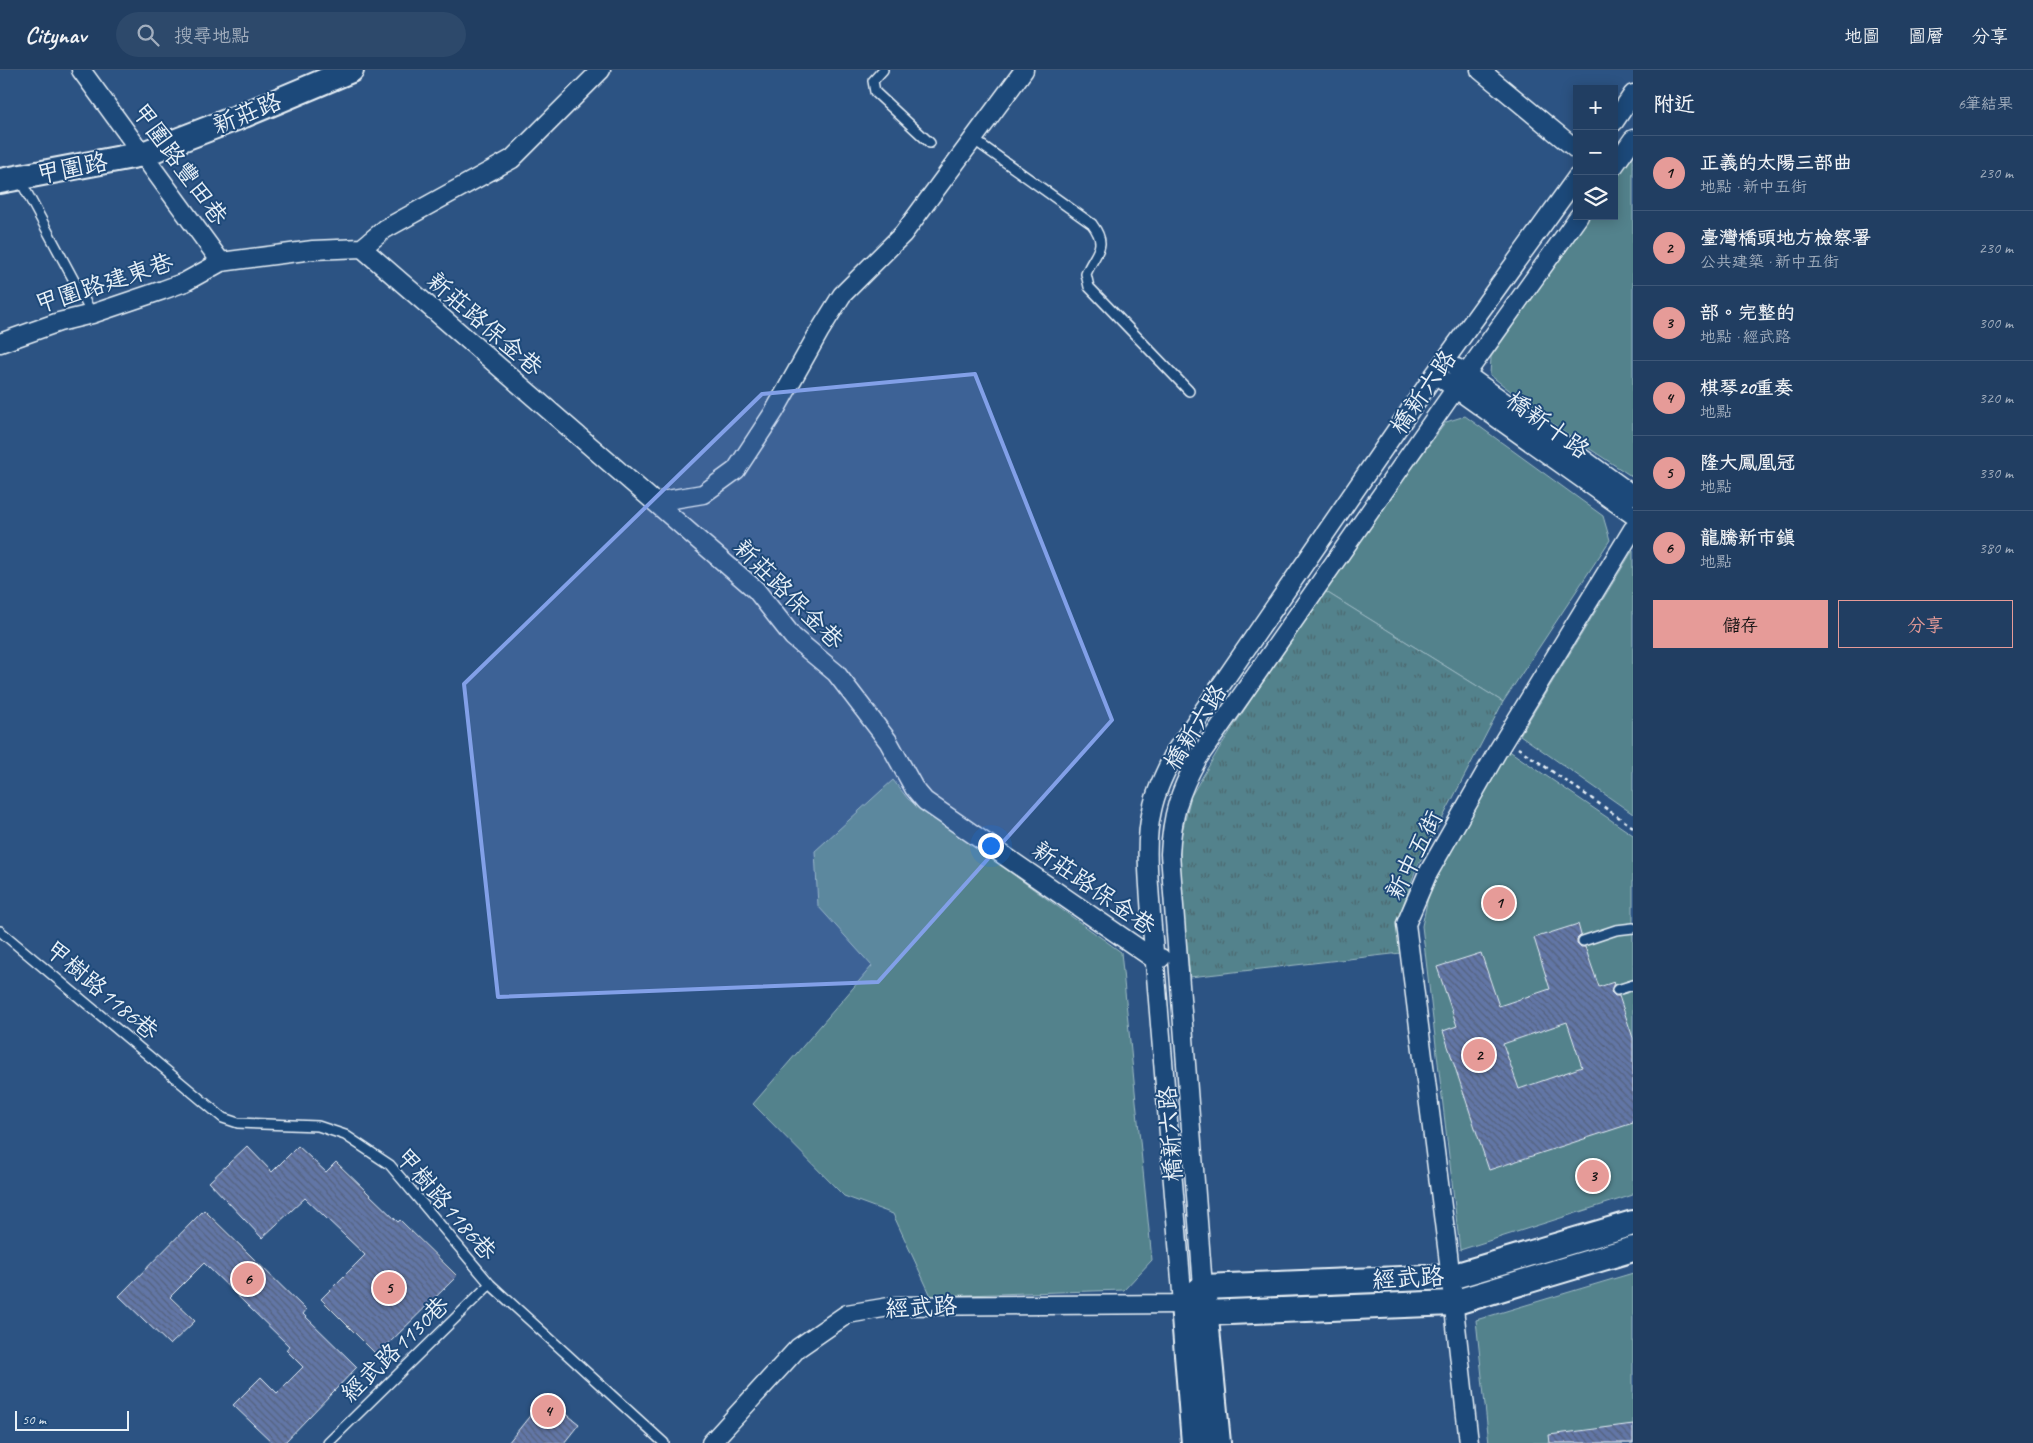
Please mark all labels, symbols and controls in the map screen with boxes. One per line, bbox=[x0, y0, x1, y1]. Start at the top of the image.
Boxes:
search box bbox=[116, 12, 466, 57]
text: Citynav bbox=[25, 20, 86, 50]
icon: search bbox=[134, 21, 162, 49]
text: 搜尋地點 bbox=[174, 24, 250, 48]
text: 地圖 bbox=[1844, 25, 1880, 47]
text: 圖層 bbox=[1908, 25, 1944, 47]
text: 分享 bbox=[1972, 25, 2008, 47]
map controls bbox=[1573, 85, 1618, 220]
button: + bbox=[1573, 85, 1618, 130]
street label: 新莊路 bbox=[208, 86, 286, 140]
text: 附近 bbox=[1653, 91, 1695, 117]
text: 6筆結果 bbox=[1958, 94, 2013, 114]
street label: 甲圍路豐田巷 bbox=[126, 97, 234, 231]
button: − bbox=[1573, 130, 1618, 175]
street label: 甲圍路 bbox=[34, 146, 110, 190]
text: 正義的太陽三部曲 bbox=[1700, 151, 1852, 175]
text: 1 bbox=[1665, 163, 1673, 183]
text: 230 m bbox=[1979, 163, 2013, 183]
button: layers bbox=[1573, 175, 1618, 220]
text: 地點 · 新中五街 bbox=[1700, 177, 1807, 197]
text: 臺灣橋頭地方檢察署 bbox=[1700, 226, 1871, 250]
text: 2 bbox=[1665, 238, 1673, 258]
text: 230 m bbox=[1979, 238, 2013, 258]
street label: 甲圍路建東巷 bbox=[31, 246, 177, 320]
text: 公共建築 · 新中五街 bbox=[1700, 252, 1839, 272]
street label: 新莊路保金巷 bbox=[421, 265, 549, 383]
text: 部。完整的 bbox=[1700, 301, 1795, 325]
text: 3 bbox=[1665, 313, 1673, 333]
text: 300 m bbox=[1979, 313, 2013, 333]
text: 地點 · 經武路 bbox=[1700, 327, 1791, 347]
street label: 橋新六路 bbox=[1383, 344, 1463, 440]
text: 棋琴20重奏 bbox=[1700, 376, 1793, 400]
street label: 橋新十路 bbox=[1500, 385, 1596, 465]
text: 4 bbox=[1665, 388, 1673, 408]
text: 320 m bbox=[1979, 388, 2013, 408]
text: 地點 bbox=[1700, 402, 1732, 422]
text: 隆大鳳凰冠 bbox=[1700, 451, 1795, 475]
text: 5 bbox=[1666, 463, 1672, 483]
text: 330 m bbox=[1979, 463, 2013, 483]
text: 地點 bbox=[1700, 477, 1732, 497]
text: 龍騰新市鎮 bbox=[1700, 526, 1795, 550]
street label: 新莊路保金巷 bbox=[727, 532, 851, 656]
text: 6 bbox=[1665, 538, 1673, 558]
text: 380 m bbox=[1979, 538, 2013, 558]
text: 地點 bbox=[1700, 552, 1732, 572]
button: 儲存 bbox=[1653, 600, 1828, 648]
button: 分享 bbox=[1838, 600, 2013, 648]
street label: 橋新六路 bbox=[1157, 678, 1233, 776]
street label: 新中五街 bbox=[1379, 805, 1449, 905]
your location bbox=[978, 833, 1004, 859]
street label: 新莊路保金巷 bbox=[1026, 834, 1162, 942]
pin: 1 bbox=[1483, 884, 1515, 922]
street label: 甲樹路1186巷 bbox=[39, 934, 165, 1046]
pin: 2 bbox=[1463, 1036, 1495, 1074]
street label: 橋新六路 bbox=[1152, 1085, 1188, 1183]
street label: 甲樹路1186巷 bbox=[389, 1142, 503, 1266]
pin: 3 bbox=[1577, 1157, 1609, 1195]
pin: 6 bbox=[232, 1260, 264, 1298]
street label: 經武路 bbox=[1371, 1261, 1445, 1295]
pin: 5 bbox=[373, 1269, 405, 1307]
street label: 經武路1130巷 bbox=[335, 1290, 455, 1408]
street label: 經武路 bbox=[884, 1290, 958, 1324]
pin: 4 bbox=[532, 1392, 564, 1430]
scale bar bbox=[15, 1408, 129, 1431]
text: 50 m bbox=[22, 1411, 46, 1428]

